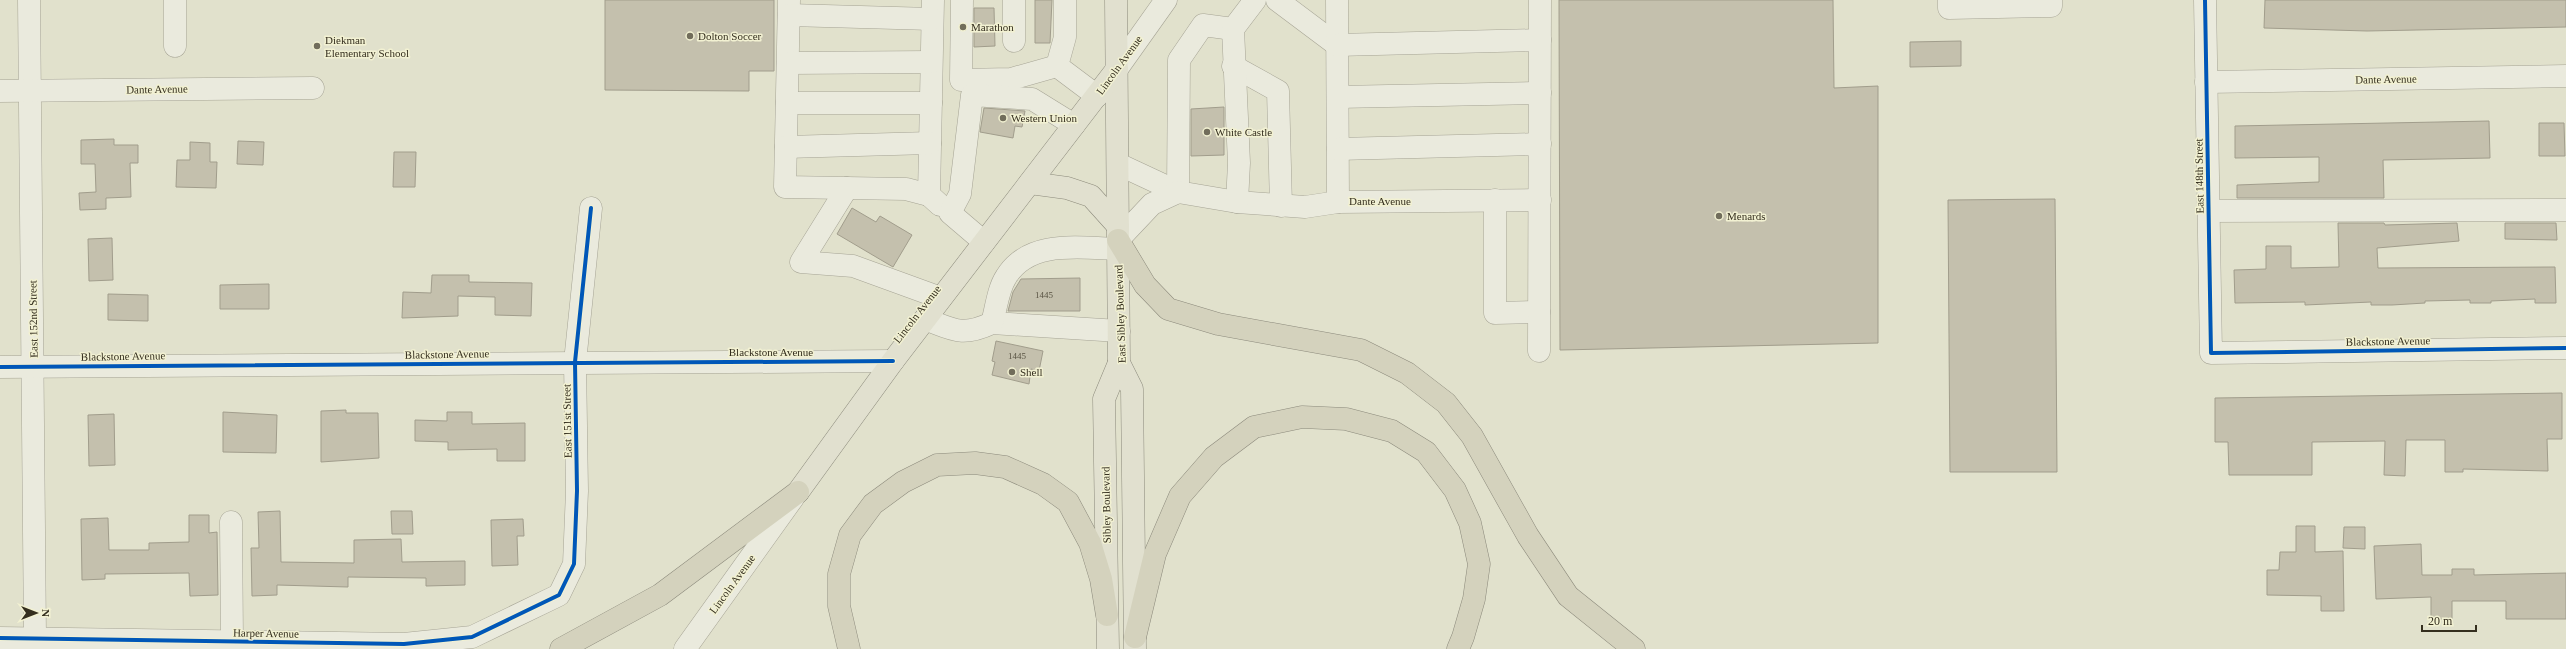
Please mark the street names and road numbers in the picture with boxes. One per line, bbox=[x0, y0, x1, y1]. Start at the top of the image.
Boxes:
street label: Lincoln Avenue bbox=[1094, 33, 1144, 97]
street label: Dante Avenue bbox=[2355, 72, 2417, 86]
street label: Dante Avenue bbox=[126, 82, 188, 96]
street label: East 148th Street bbox=[2192, 138, 2206, 214]
street label: Dante Avenue bbox=[1349, 195, 1411, 207]
street label: East Sibley Boulevard bbox=[1112, 264, 1128, 363]
street label: East 152nd Street bbox=[26, 280, 40, 358]
street label: Lincoln Avenue bbox=[891, 283, 943, 345]
street label: Blackstone Avenue bbox=[2346, 334, 2430, 348]
street label: Blackstone Avenue bbox=[729, 346, 813, 358]
street label: Blackstone Avenue bbox=[405, 347, 489, 361]
street label: Blackstone Avenue bbox=[81, 349, 165, 363]
street label: East 151st Street bbox=[560, 384, 574, 458]
street label: Sibley Boulevard bbox=[1099, 466, 1113, 543]
street label: Lincoln Avenue bbox=[707, 552, 757, 616]
street label: Harper Avenue bbox=[233, 626, 299, 640]

